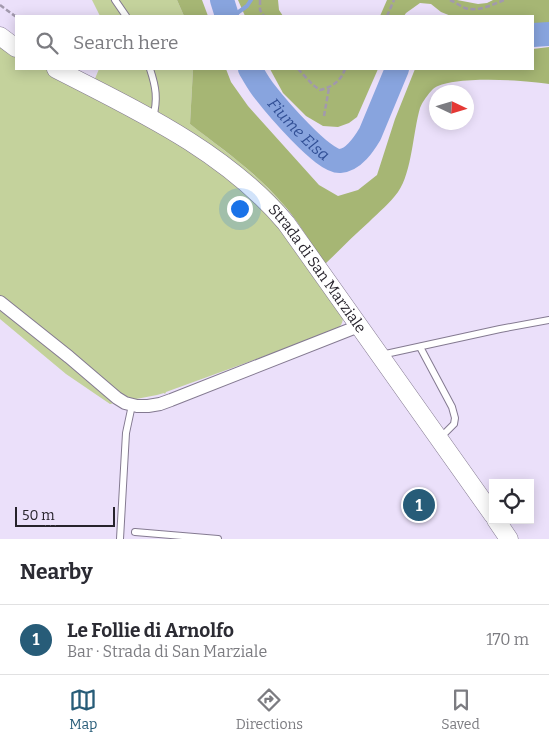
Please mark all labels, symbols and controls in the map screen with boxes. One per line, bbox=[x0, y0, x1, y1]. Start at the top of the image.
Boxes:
search box bbox=[15, 15, 534, 70]
icon: search bbox=[33, 29, 61, 57]
text: Search here bbox=[73, 31, 178, 54]
north arrow bbox=[429, 85, 474, 130]
water label: Fiume Elsa bbox=[264, 94, 334, 164]
your location bbox=[227, 196, 253, 222]
street label: Strada di San Marziale bbox=[265, 200, 370, 336]
map controls bbox=[489, 479, 534, 524]
button: locate bbox=[489, 479, 534, 524]
pin: 1 bbox=[403, 486, 435, 524]
scale bar bbox=[15, 504, 115, 527]
text: 50 m bbox=[22, 507, 55, 524]
text: Nearby bbox=[20, 559, 93, 585]
text: Le Follie di Arnolfo bbox=[67, 619, 234, 642]
text: 1 bbox=[33, 630, 39, 649]
text: 170 m bbox=[486, 630, 529, 649]
text: Bar · Strada di San Marziale bbox=[67, 642, 267, 661]
tab: Map bbox=[69, 686, 97, 733]
tab: Directions bbox=[236, 686, 303, 733]
tab: Saved bbox=[441, 686, 480, 733]

